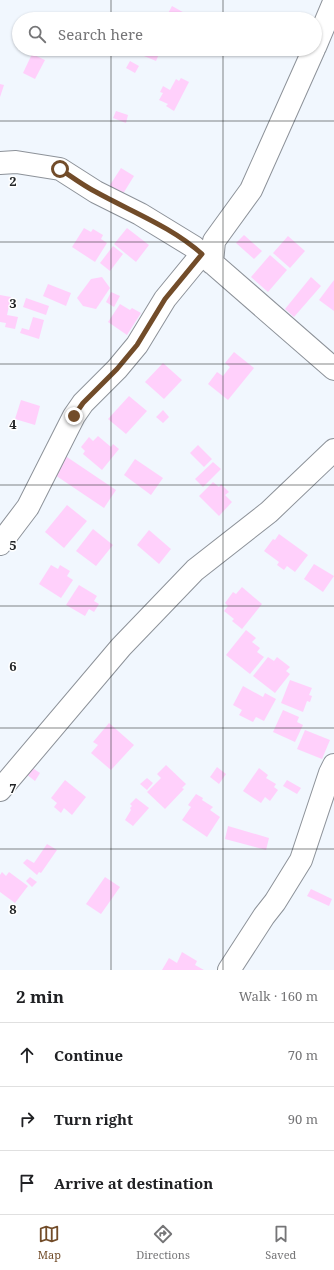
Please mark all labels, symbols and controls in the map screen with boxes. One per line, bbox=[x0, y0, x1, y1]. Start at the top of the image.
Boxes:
search box bbox=[12, 12, 322, 56]
icon: search bbox=[26, 23, 48, 45]
text: Search here bbox=[58, 24, 143, 44]
route start bbox=[51, 160, 69, 178]
text: 2 bbox=[9, 172, 17, 190]
text: 3 bbox=[9, 294, 17, 312]
route end bbox=[65, 407, 83, 425]
text: 4 bbox=[9, 415, 17, 433]
text: 5 bbox=[9, 536, 17, 554]
text: 6 bbox=[9, 657, 17, 675]
text: 7 bbox=[9, 779, 17, 797]
text: 8 bbox=[9, 900, 17, 918]
text: 2 min bbox=[16, 985, 64, 1008]
text: Walk · 160 m bbox=[239, 987, 318, 1005]
icon: ahead bbox=[16, 1044, 38, 1066]
text: Continue bbox=[54, 1045, 123, 1065]
text: 70 m bbox=[288, 1046, 318, 1064]
icon: right bbox=[16, 1108, 38, 1130]
text: Turn right bbox=[54, 1109, 133, 1129]
text: 90 m bbox=[288, 1110, 318, 1128]
icon: arrive bbox=[16, 1172, 38, 1194]
text: Arrive at destination bbox=[54, 1173, 213, 1193]
tab: Map bbox=[38, 1223, 61, 1262]
tab: Directions bbox=[136, 1223, 190, 1262]
tab: Saved bbox=[265, 1223, 296, 1262]

